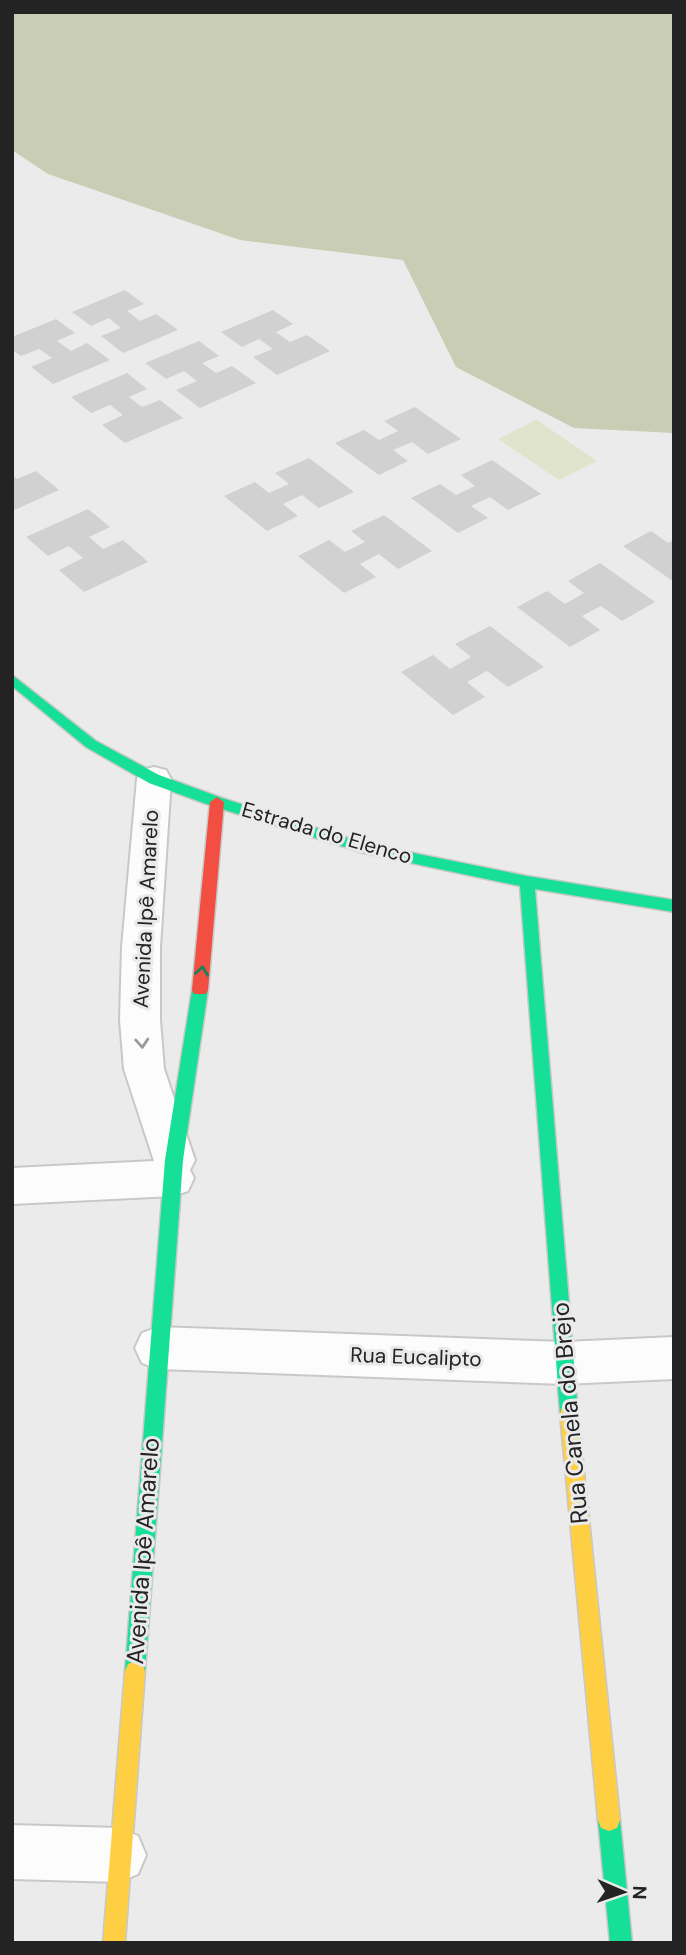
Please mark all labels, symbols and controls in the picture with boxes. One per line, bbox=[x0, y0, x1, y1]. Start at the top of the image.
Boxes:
street label: Estrada do Elenco bbox=[239, 795, 415, 871]
street label: Avenida Ipê Amarelo bbox=[127, 809, 165, 1009]
one-way arrow bbox=[195, 965, 210, 977]
one-way arrow bbox=[134, 1038, 149, 1049]
street label: Rua Canela do Brejo bbox=[544, 1301, 595, 1525]
street label: Rua Eucalipto bbox=[350, 1341, 482, 1373]
street label: Avenida Ipê Amarelo bbox=[119, 1437, 166, 1665]
north arrow bbox=[588, 1857, 658, 1927]
text: N bbox=[627, 1885, 652, 1900]

